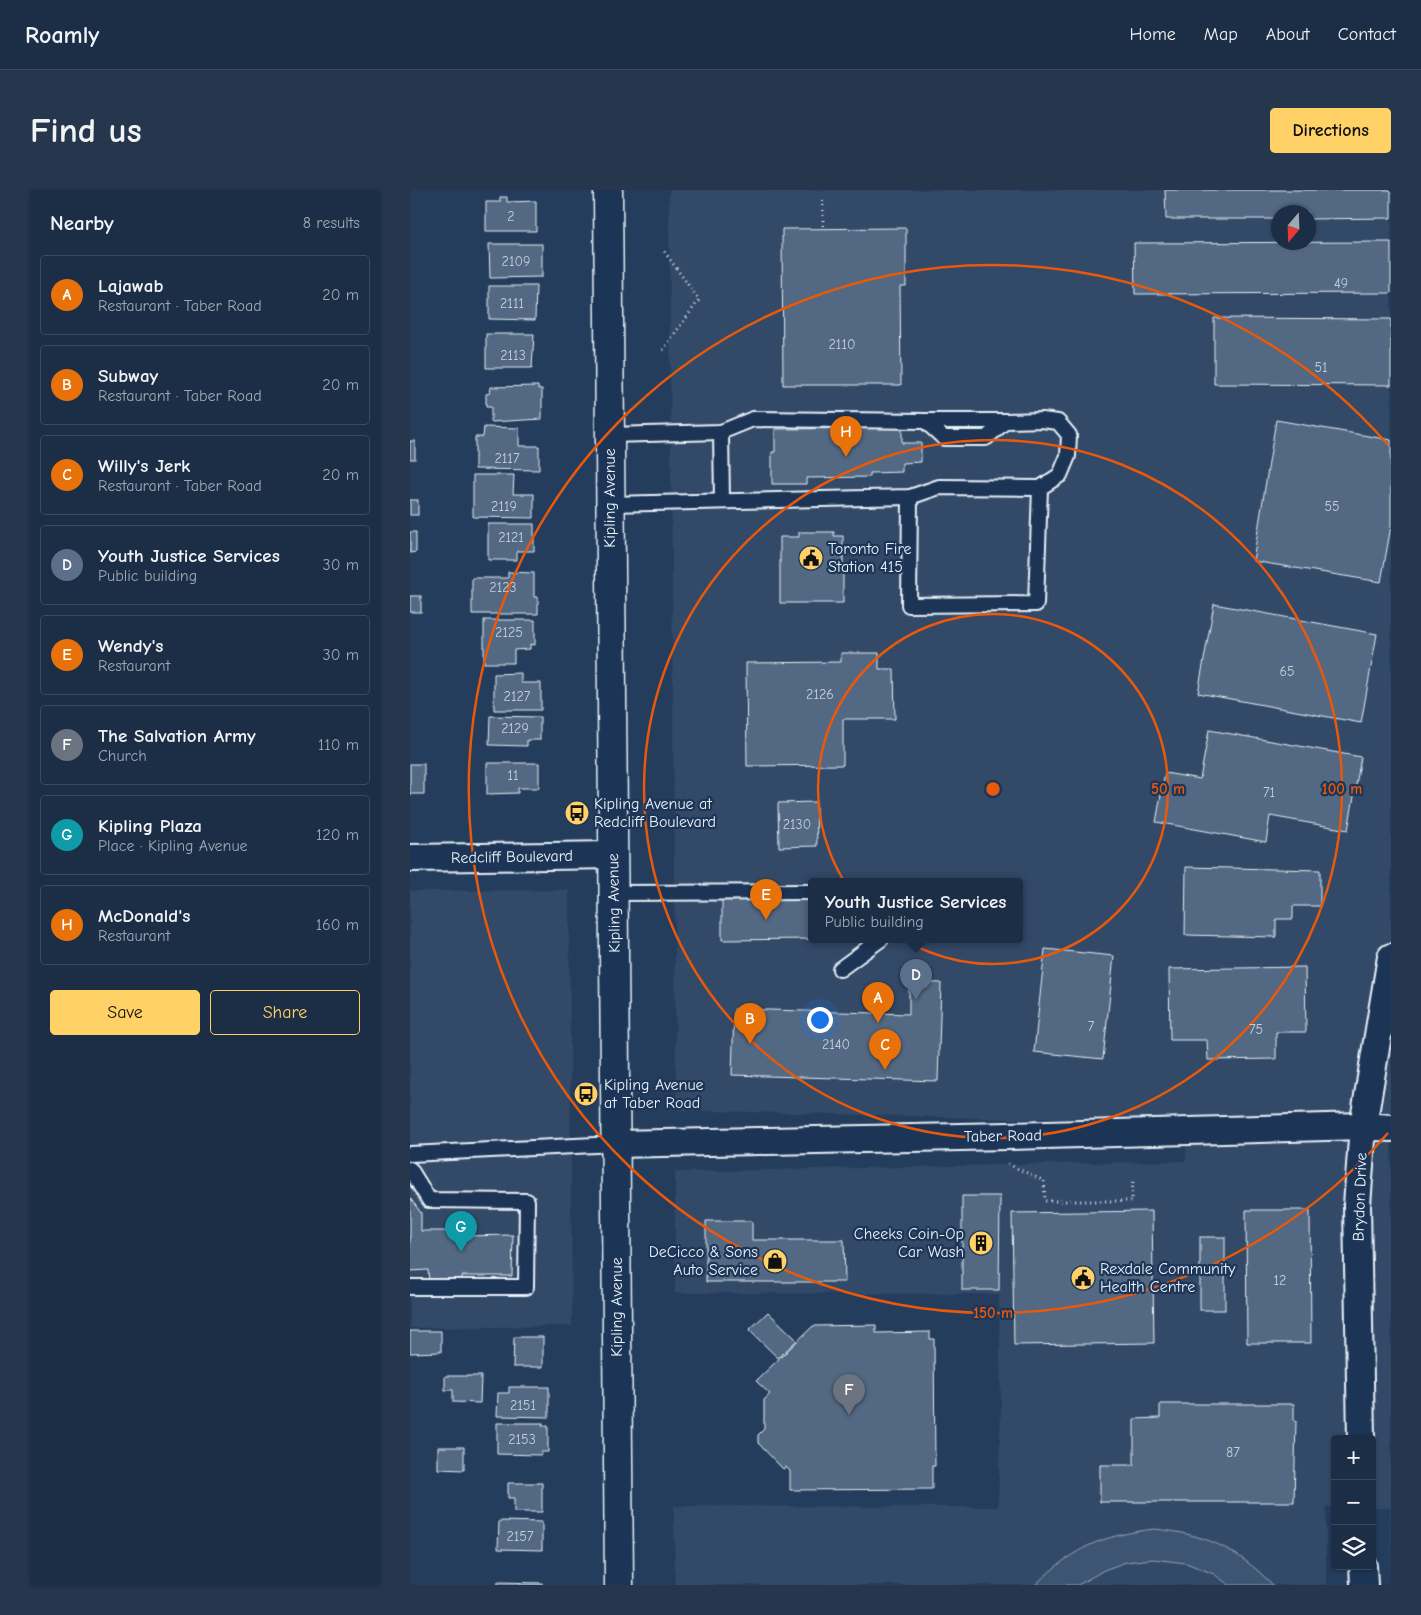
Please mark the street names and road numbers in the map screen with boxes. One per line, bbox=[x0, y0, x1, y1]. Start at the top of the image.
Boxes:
street label: Kipling Avenue bbox=[601, 448, 619, 548]
street label: Redcliff Boulevard bbox=[451, 847, 573, 867]
street label: Kipling Avenue bbox=[604, 853, 624, 953]
street label: Taber Road bbox=[964, 1126, 1042, 1146]
street label: Brydon Drive bbox=[1349, 1152, 1371, 1242]
street label: Kipling Avenue bbox=[608, 1257, 626, 1357]

